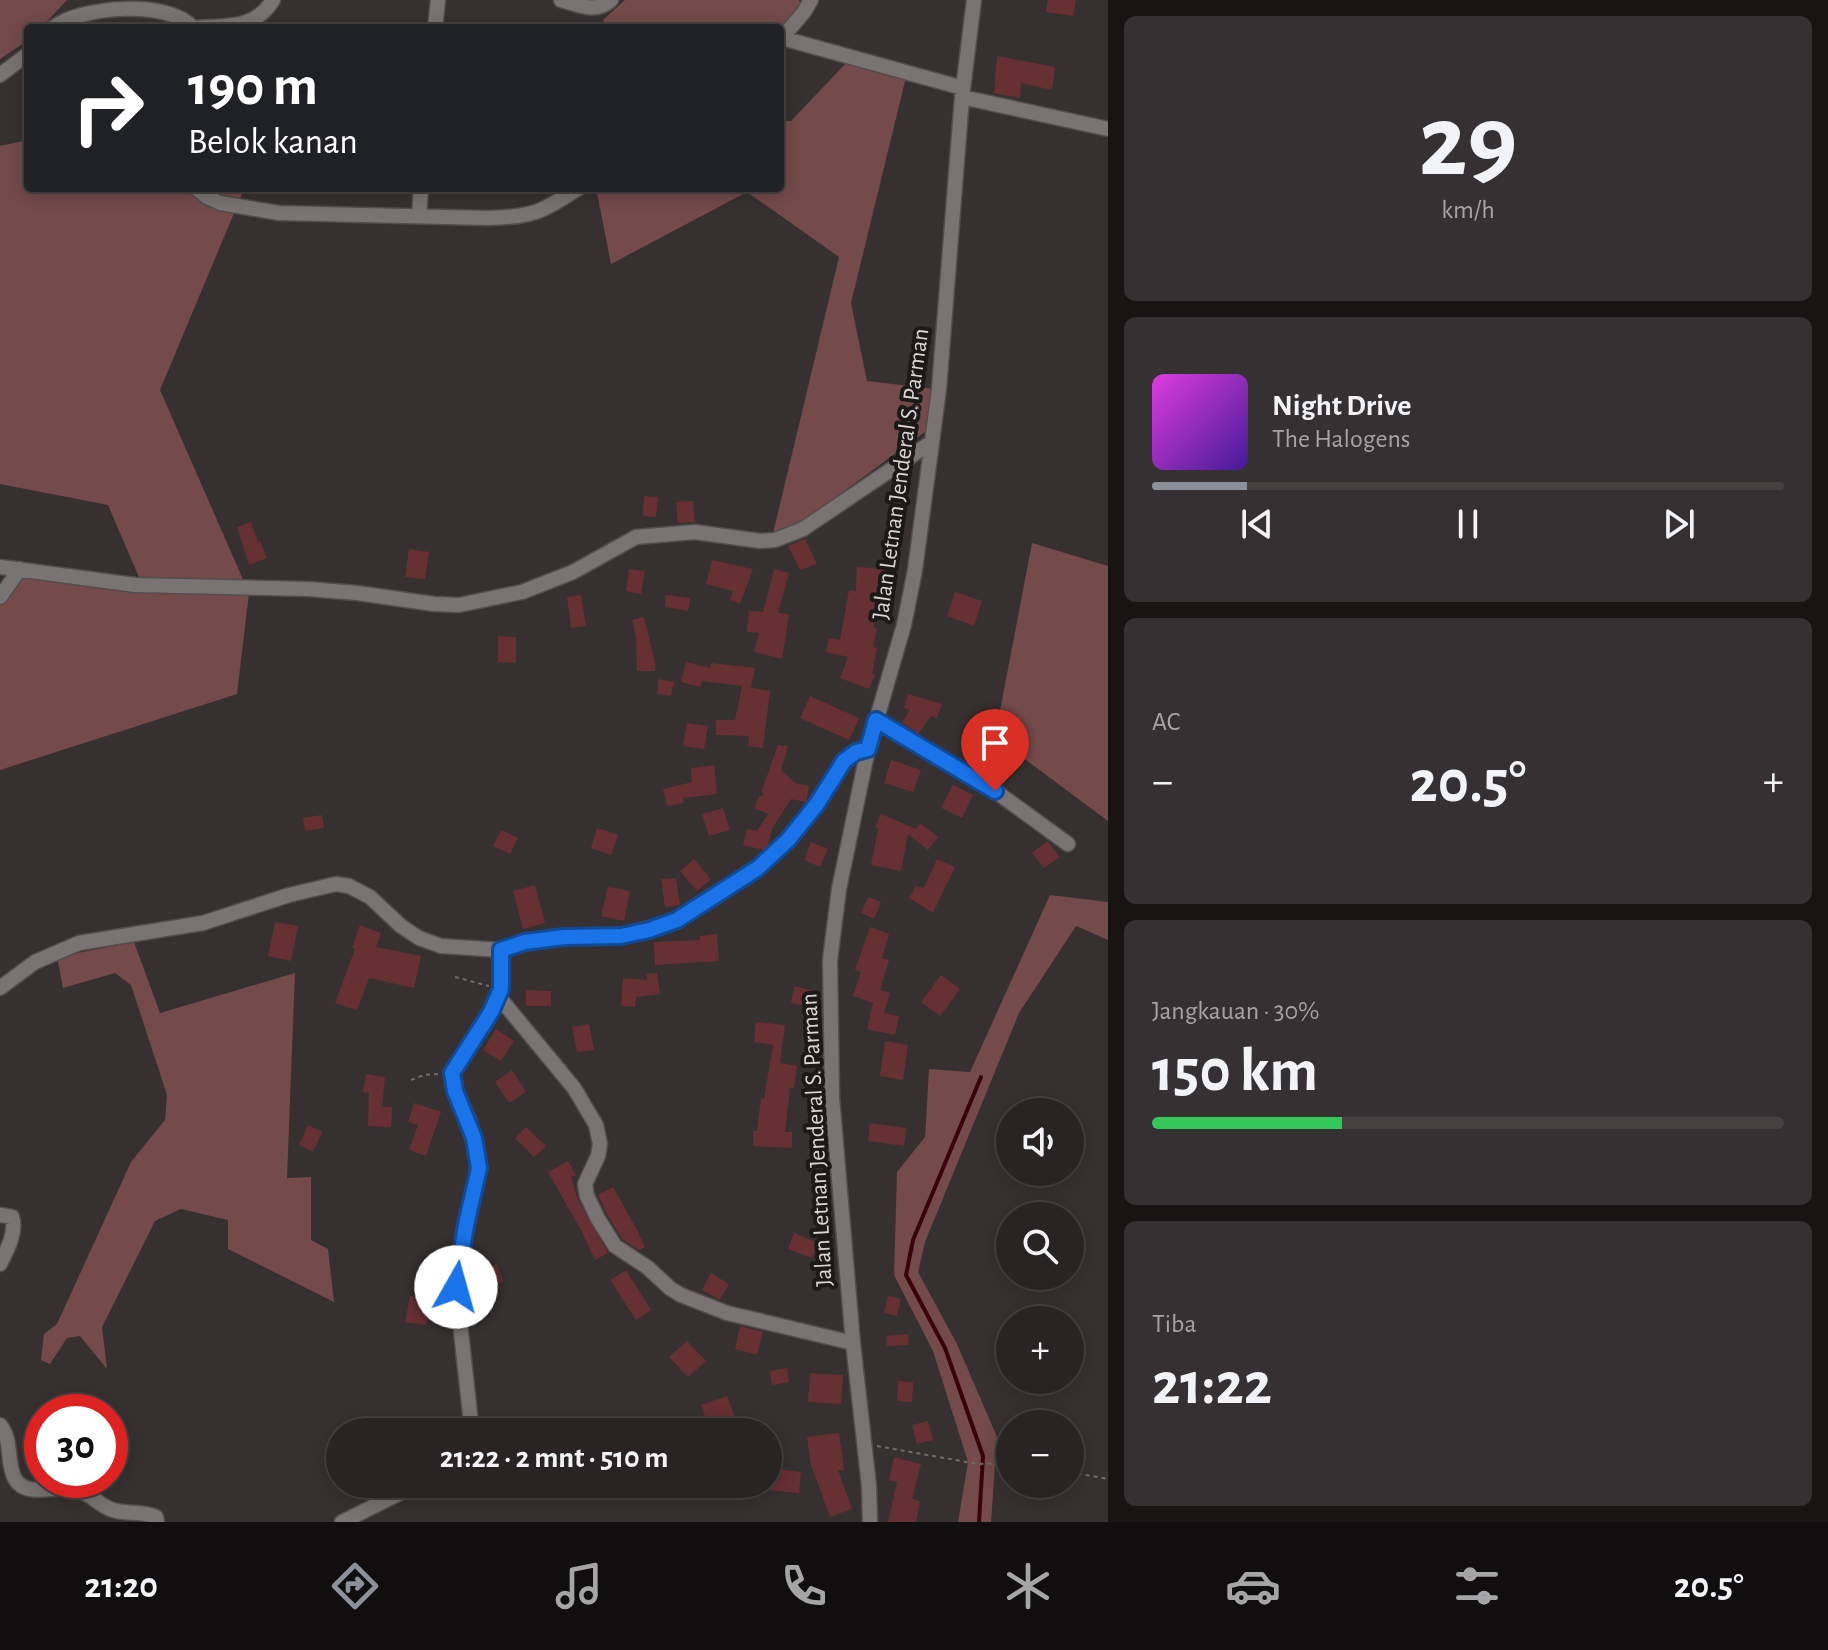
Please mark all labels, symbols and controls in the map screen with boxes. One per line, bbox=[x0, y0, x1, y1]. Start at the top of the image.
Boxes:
icon: right bbox=[56, 56, 160, 160]
text: 190 m bbox=[188, 59, 318, 115]
text: 29 bbox=[1418, 91, 1518, 195]
text: Belok kanan bbox=[188, 124, 358, 160]
text: km/h bbox=[1441, 197, 1495, 223]
street label: Jalan Letnan Jenderal S. Parman bbox=[869, 327, 933, 621]
text: Night Drive bbox=[1272, 391, 1411, 421]
text: The Halogens bbox=[1272, 426, 1410, 452]
icon: previous bbox=[1235, 502, 1279, 546]
icon: pause bbox=[1446, 502, 1490, 546]
icon: next bbox=[1657, 502, 1701, 546]
pin bbox=[961, 709, 1029, 791]
text: AC bbox=[1152, 709, 1180, 735]
icon: arrive bbox=[973, 721, 1017, 765]
text: 20.5° bbox=[1410, 753, 1526, 813]
text: − bbox=[1152, 760, 1173, 804]
text: + bbox=[1763, 760, 1784, 804]
street label: Jalan Letnan Jenderal S. Parman bbox=[797, 993, 837, 1287]
text: Jangkauan · 30% bbox=[1152, 998, 1320, 1024]
text: 150 km bbox=[1152, 1042, 1318, 1102]
map controls bbox=[996, 1098, 1084, 1498]
button: sound bbox=[996, 1098, 1084, 1186]
button: search bbox=[996, 1202, 1084, 1290]
position arrow bbox=[414, 1245, 498, 1329]
button: + bbox=[996, 1306, 1084, 1394]
text: Tiba bbox=[1152, 1311, 1196, 1337]
text: 21:22 bbox=[1152, 1355, 1272, 1415]
speed limit sign: 30 bbox=[24, 1394, 128, 1498]
button: − bbox=[996, 1410, 1084, 1498]
text: 21:22 · 2 mnt · 510 m bbox=[440, 1443, 668, 1473]
icon: directions bbox=[327, 1558, 383, 1614]
icon: music bbox=[551, 1558, 607, 1614]
icon: phone bbox=[776, 1558, 832, 1614]
icon: climate bbox=[1000, 1558, 1056, 1614]
icon: car bbox=[1225, 1558, 1281, 1614]
icon: filters bbox=[1449, 1558, 1505, 1614]
text: 21:20 bbox=[84, 1568, 158, 1604]
text: 20.5° bbox=[1674, 1568, 1744, 1604]

